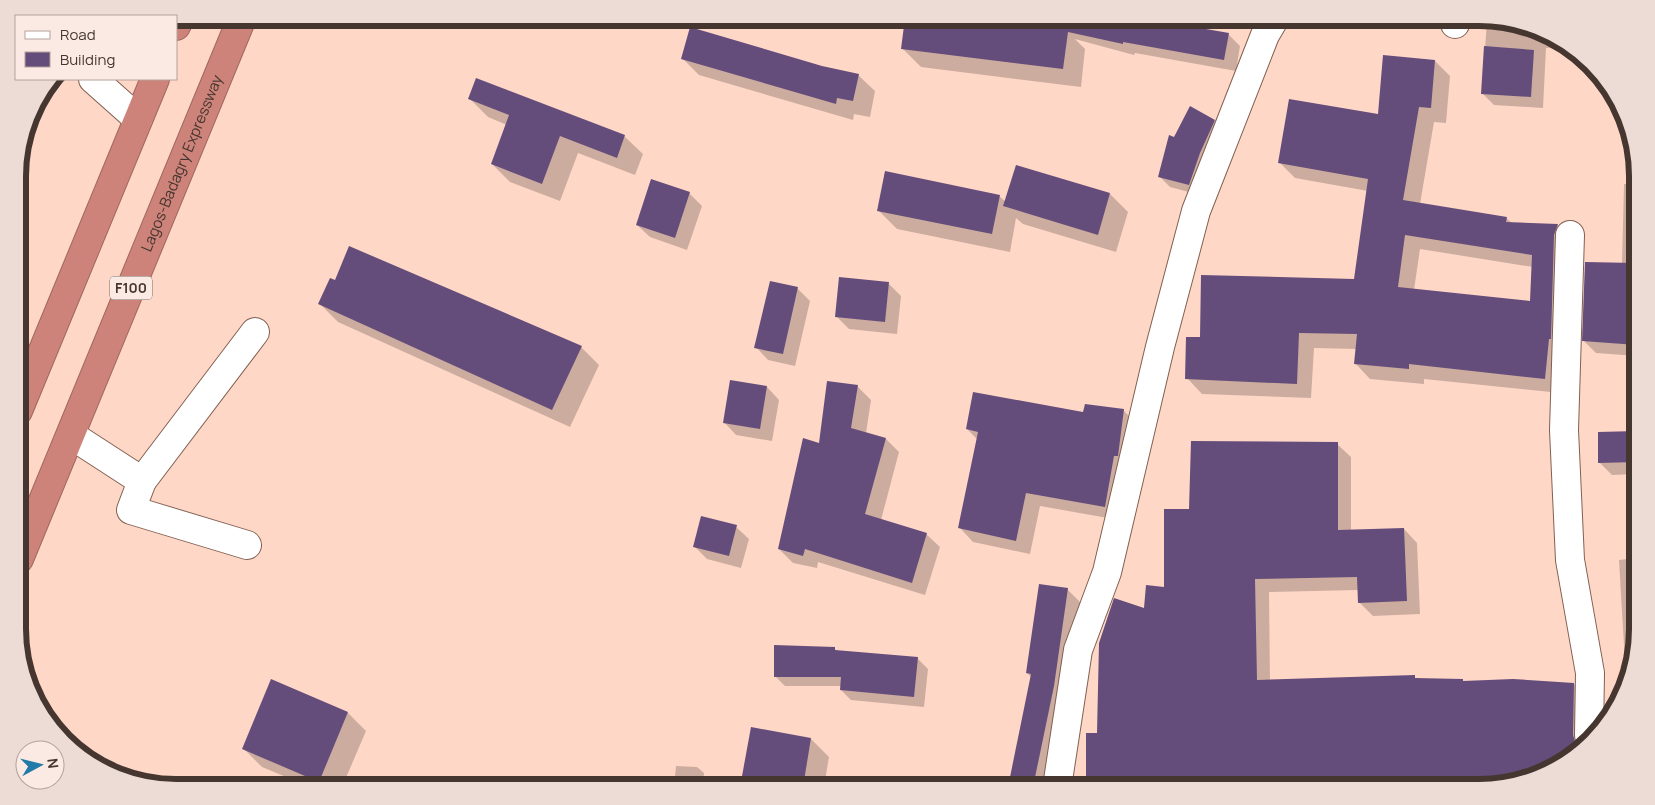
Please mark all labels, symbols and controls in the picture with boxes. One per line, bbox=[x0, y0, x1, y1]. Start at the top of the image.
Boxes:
legend bbox=[15, 15, 178, 80]
text: Road bbox=[60, 24, 96, 45]
text: Building bbox=[60, 49, 115, 70]
street label: Lagos-Badagry Expressway bbox=[136, 71, 228, 255]
road number: F100 bbox=[110, 276, 152, 300]
north arrow bbox=[15, 740, 65, 790]
text: N bbox=[43, 757, 63, 770]

